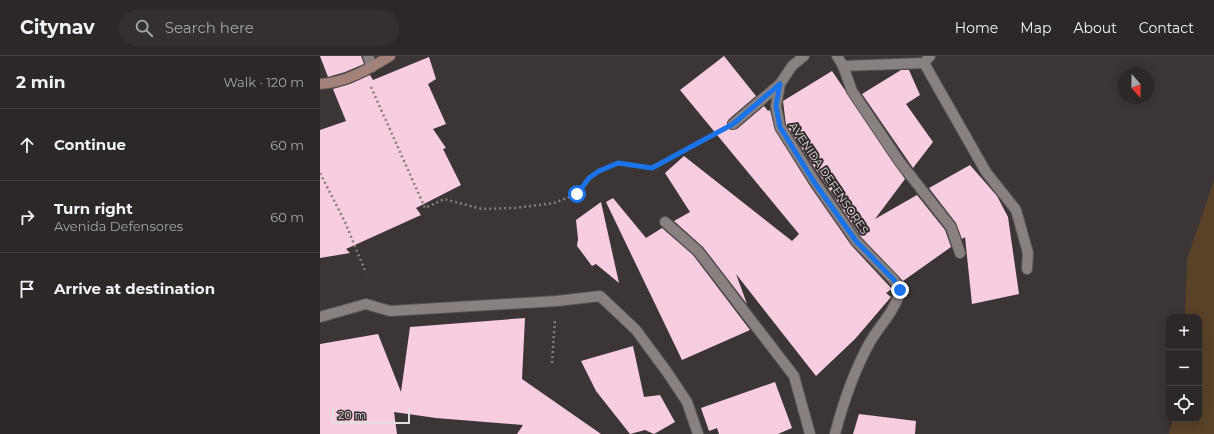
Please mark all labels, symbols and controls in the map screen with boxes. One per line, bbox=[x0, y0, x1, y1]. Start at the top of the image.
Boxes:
search box bbox=[119, 10, 399, 46]
text: Citynav bbox=[20, 16, 95, 39]
icon: search bbox=[133, 17, 155, 39]
text: Search here bbox=[165, 18, 254, 37]
text: Home bbox=[955, 19, 998, 37]
text: Map bbox=[1020, 19, 1051, 37]
text: About bbox=[1073, 19, 1117, 37]
text: Contact bbox=[1139, 19, 1194, 37]
north arrow bbox=[1118, 68, 1154, 104]
text: 2 min bbox=[16, 72, 66, 92]
text: Walk · 120 m bbox=[223, 74, 304, 90]
street label: AVENIDA DEFENSORES bbox=[786, 119, 872, 237]
icon: ahead bbox=[16, 134, 38, 156]
text: Continue bbox=[54, 135, 126, 154]
text: 60 m bbox=[270, 137, 304, 153]
route start bbox=[568, 185, 586, 203]
text: Turn right bbox=[54, 199, 133, 218]
icon: right bbox=[16, 206, 38, 228]
text: 60 m bbox=[270, 209, 304, 225]
text: Avenida Defensores bbox=[54, 218, 183, 234]
icon: arrive bbox=[16, 278, 38, 300]
text: Arrive at destination bbox=[54, 279, 215, 298]
route end bbox=[891, 281, 909, 299]
map controls bbox=[1166, 314, 1202, 422]
button: + bbox=[1166, 314, 1202, 350]
button: − bbox=[1166, 350, 1202, 386]
button: locate bbox=[1166, 386, 1202, 422]
scale bar bbox=[332, 406, 410, 425]
text: 20 m bbox=[338, 408, 366, 422]

